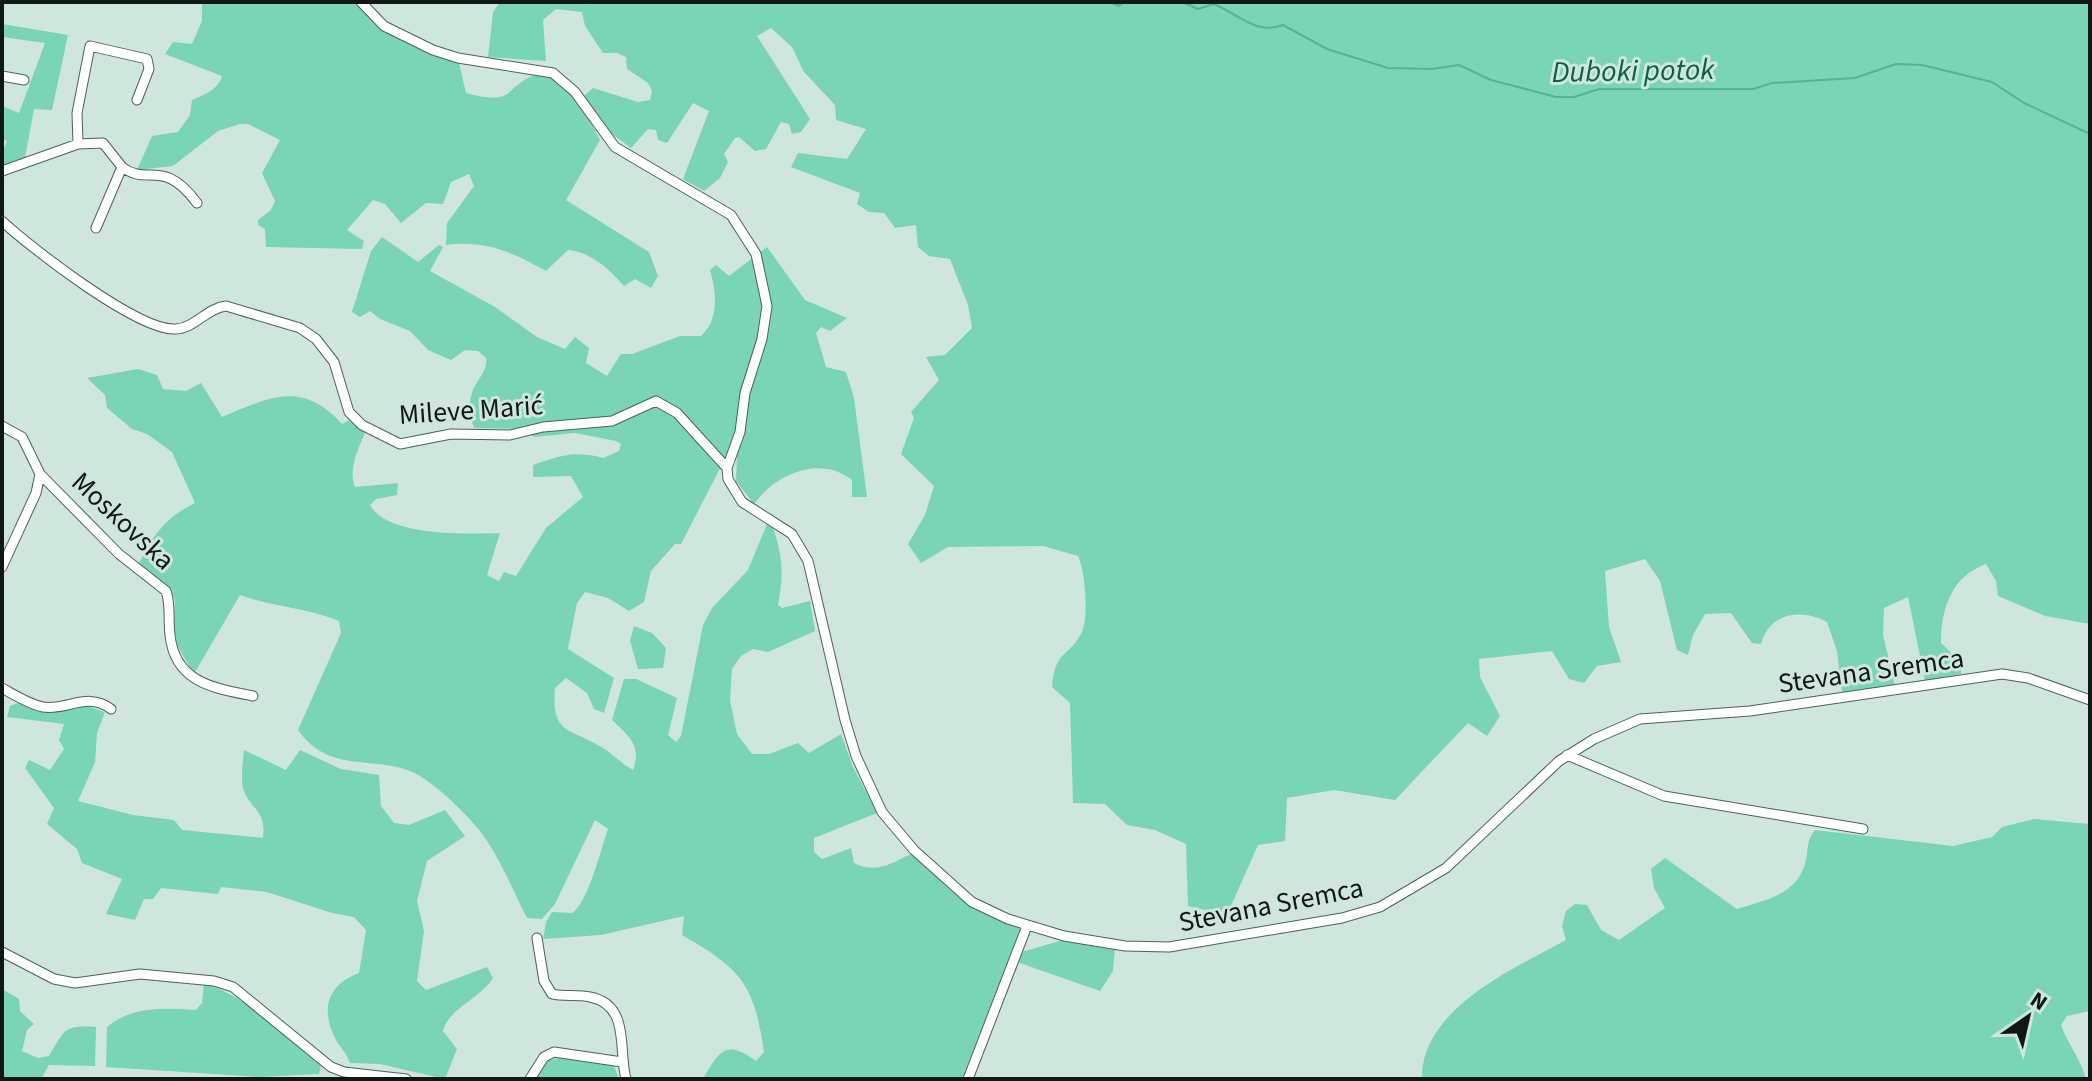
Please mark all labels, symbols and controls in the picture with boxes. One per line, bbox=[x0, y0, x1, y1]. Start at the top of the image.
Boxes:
water label: Duboki potok bbox=[1551, 48, 1716, 94]
street label: Mileve Marić bbox=[397, 385, 545, 435]
street label: Moskovska bbox=[63, 463, 183, 579]
street label: Stevana Sremca bbox=[1776, 638, 1966, 704]
street label: Stevana Sremca bbox=[1175, 868, 1367, 942]
north arrow bbox=[1988, 977, 2068, 1057]
text: N bbox=[2024, 984, 2054, 1019]

